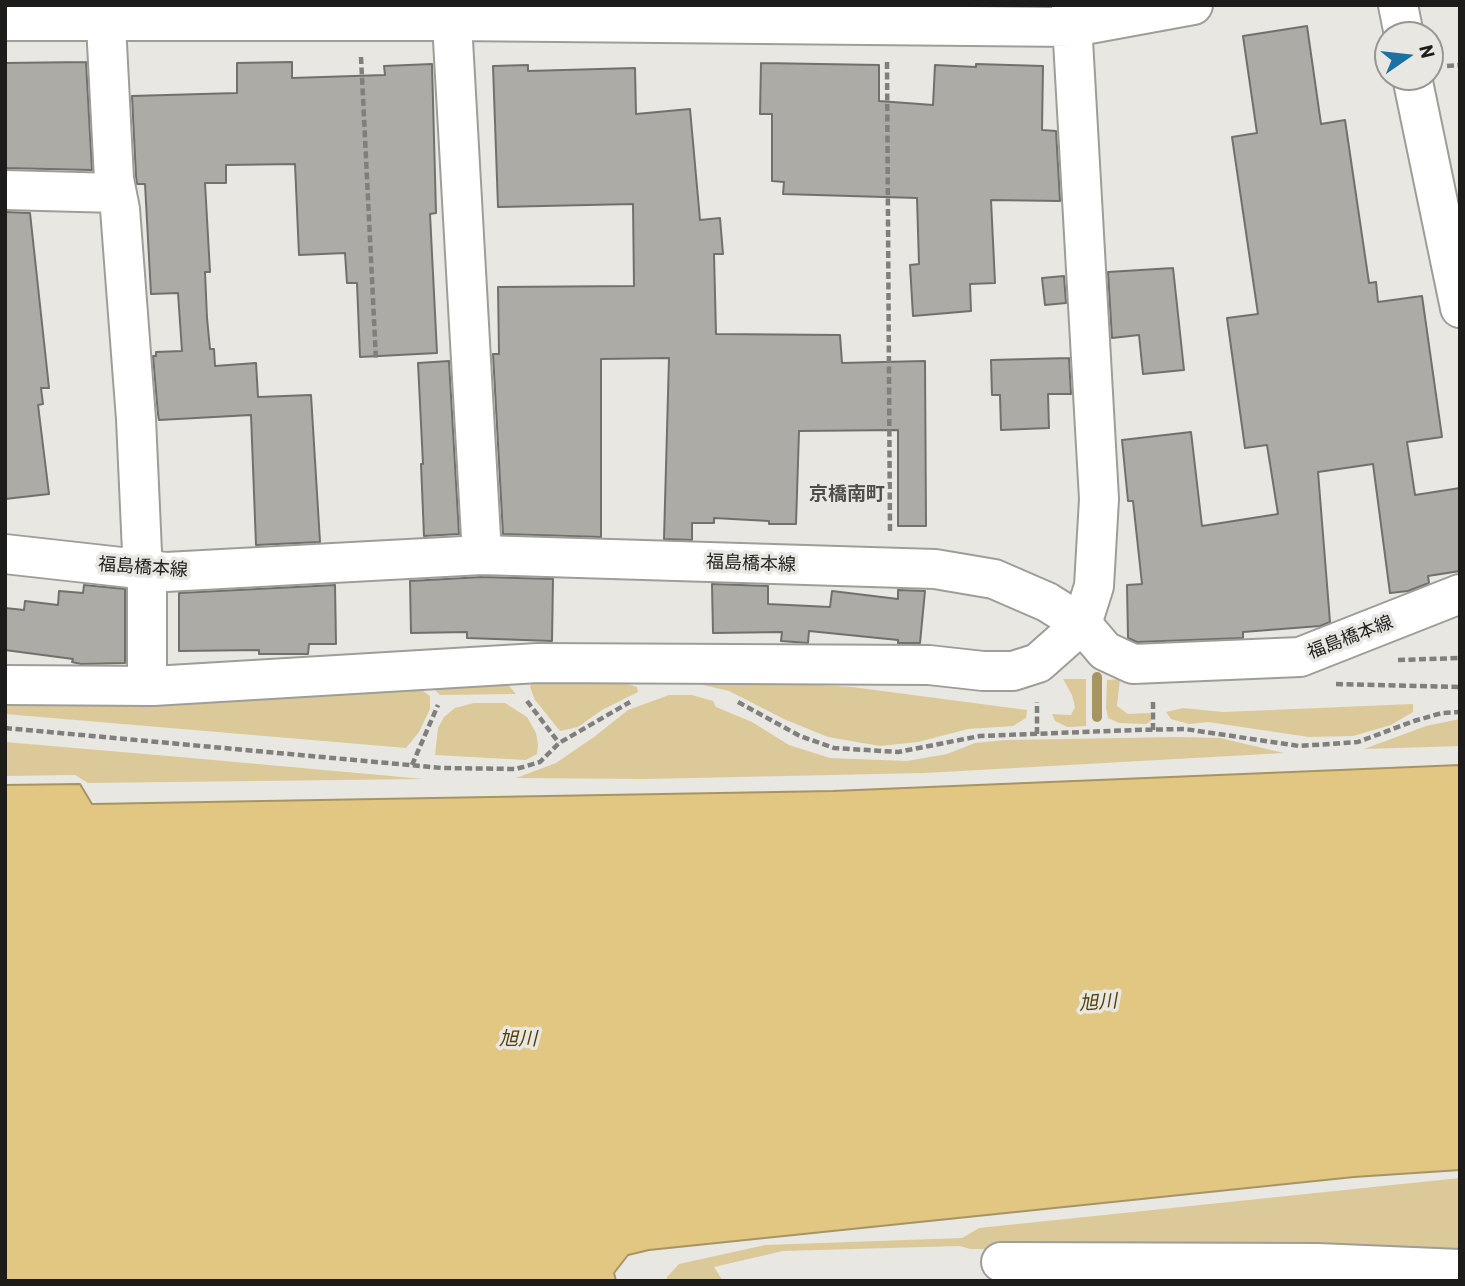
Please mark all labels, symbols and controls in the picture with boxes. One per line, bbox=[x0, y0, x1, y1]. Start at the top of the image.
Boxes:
north arrow bbox=[1374, 21, 1444, 91]
text: N bbox=[1415, 42, 1441, 60]
district label: 京橋南町 bbox=[809, 483, 885, 505]
street label: 福島橋本線 bbox=[706, 551, 796, 575]
street label: 福島橋本線 bbox=[97, 553, 189, 581]
street label: 福島橋本線 bbox=[1304, 611, 1396, 663]
water label: 旭川 bbox=[1078, 989, 1118, 1015]
water label: 旭川 bbox=[499, 1028, 537, 1050]

